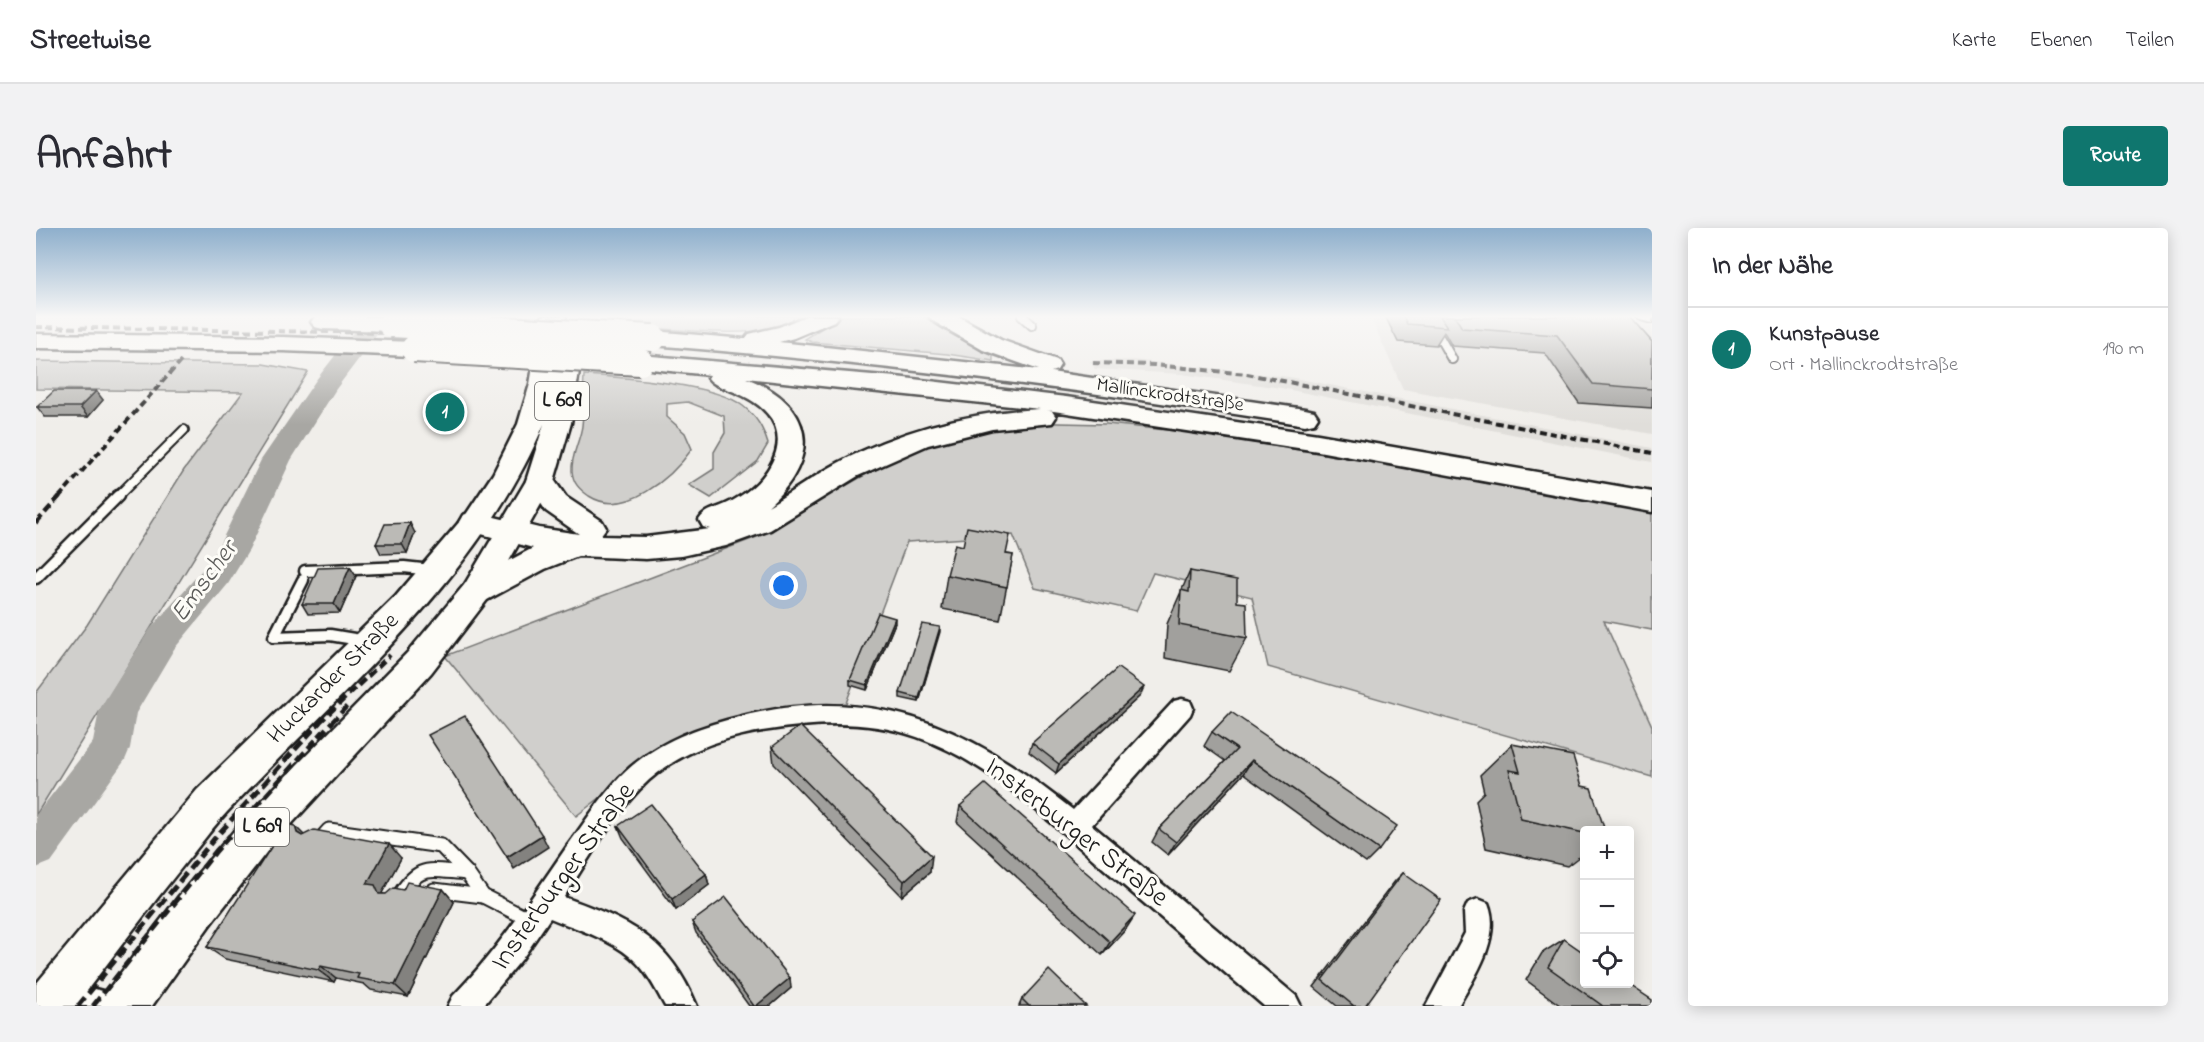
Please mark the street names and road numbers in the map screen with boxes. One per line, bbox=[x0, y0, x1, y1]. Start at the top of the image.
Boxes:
street label: Mallinckrodtstraße bbox=[1094, 371, 1246, 421]
road number: L 609 bbox=[535, 382, 589, 420]
street label: Huckarder Straße bbox=[260, 605, 408, 753]
street label: Insterburger Straße bbox=[975, 748, 1177, 918]
street label: Insterburger Straße bbox=[482, 774, 647, 980]
road number: L 609 bbox=[235, 808, 289, 846]

